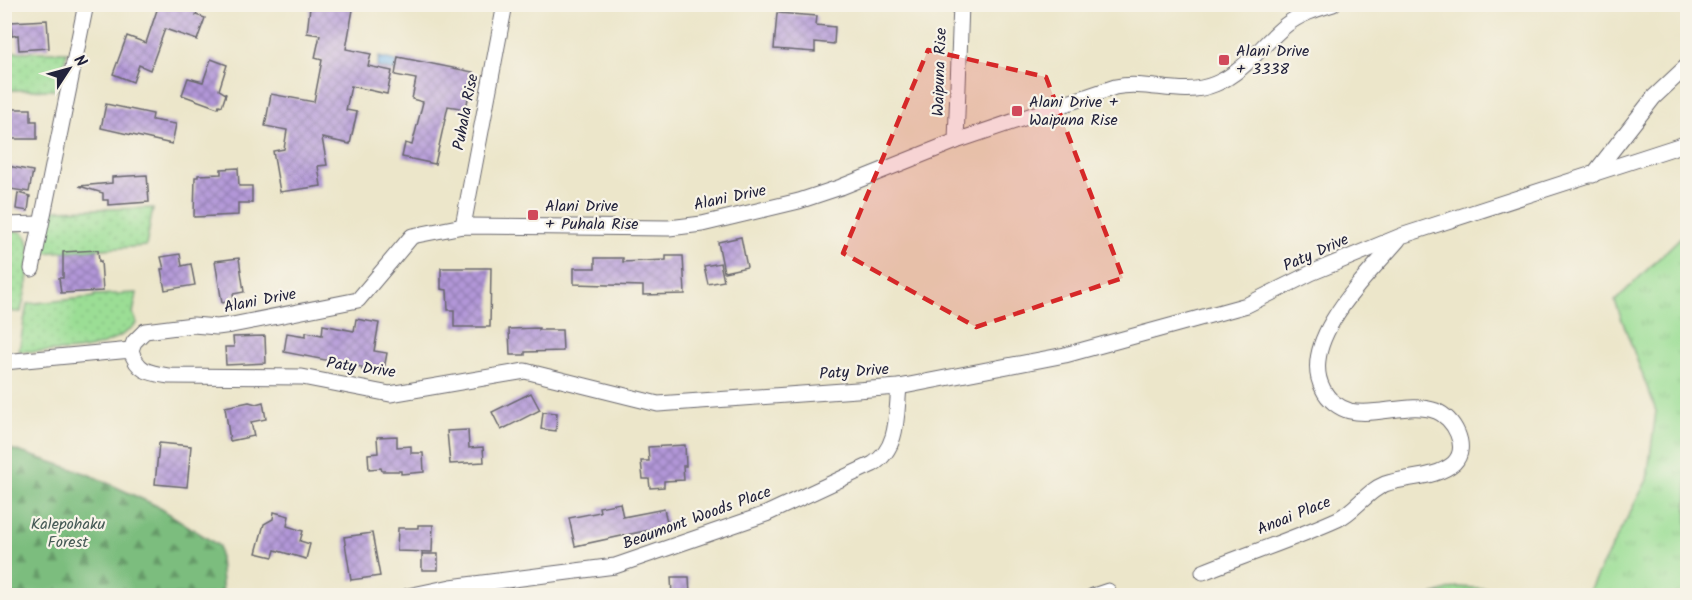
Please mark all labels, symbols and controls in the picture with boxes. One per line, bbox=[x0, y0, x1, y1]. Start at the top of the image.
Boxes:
street label: Waipuna Rise bbox=[926, 27, 954, 117]
north arrow bbox=[39, 39, 99, 99]
place label: Alani Drive + 3338 bbox=[1236, 39, 1309, 82]
text: N bbox=[67, 50, 93, 73]
marker: Alani Drive + 3338 bbox=[1217, 53, 1231, 67]
street label: Puhala Rise bbox=[446, 72, 486, 152]
place label: Alani Drive + Waipuna Rise bbox=[1029, 90, 1119, 133]
marker: Alani Drive + Waipuna Rise bbox=[1010, 104, 1024, 118]
street label: Alani Drive bbox=[692, 178, 768, 218]
place label: Alani Drive + Puhala Rise bbox=[545, 194, 639, 237]
marker: Alani Drive + Puhala Rise bbox=[526, 208, 540, 222]
street label: Paty Drive bbox=[1279, 227, 1353, 279]
street label: Alani Drive bbox=[222, 282, 298, 320]
street label: Paty Drive bbox=[325, 351, 397, 385]
street label: Paty Drive bbox=[818, 357, 890, 387]
street label: Beaumont Woods Place bbox=[619, 480, 775, 556]
street label: Anoai Place bbox=[1253, 490, 1335, 542]
park label: Kalepohaku Forest bbox=[31, 512, 105, 555]

